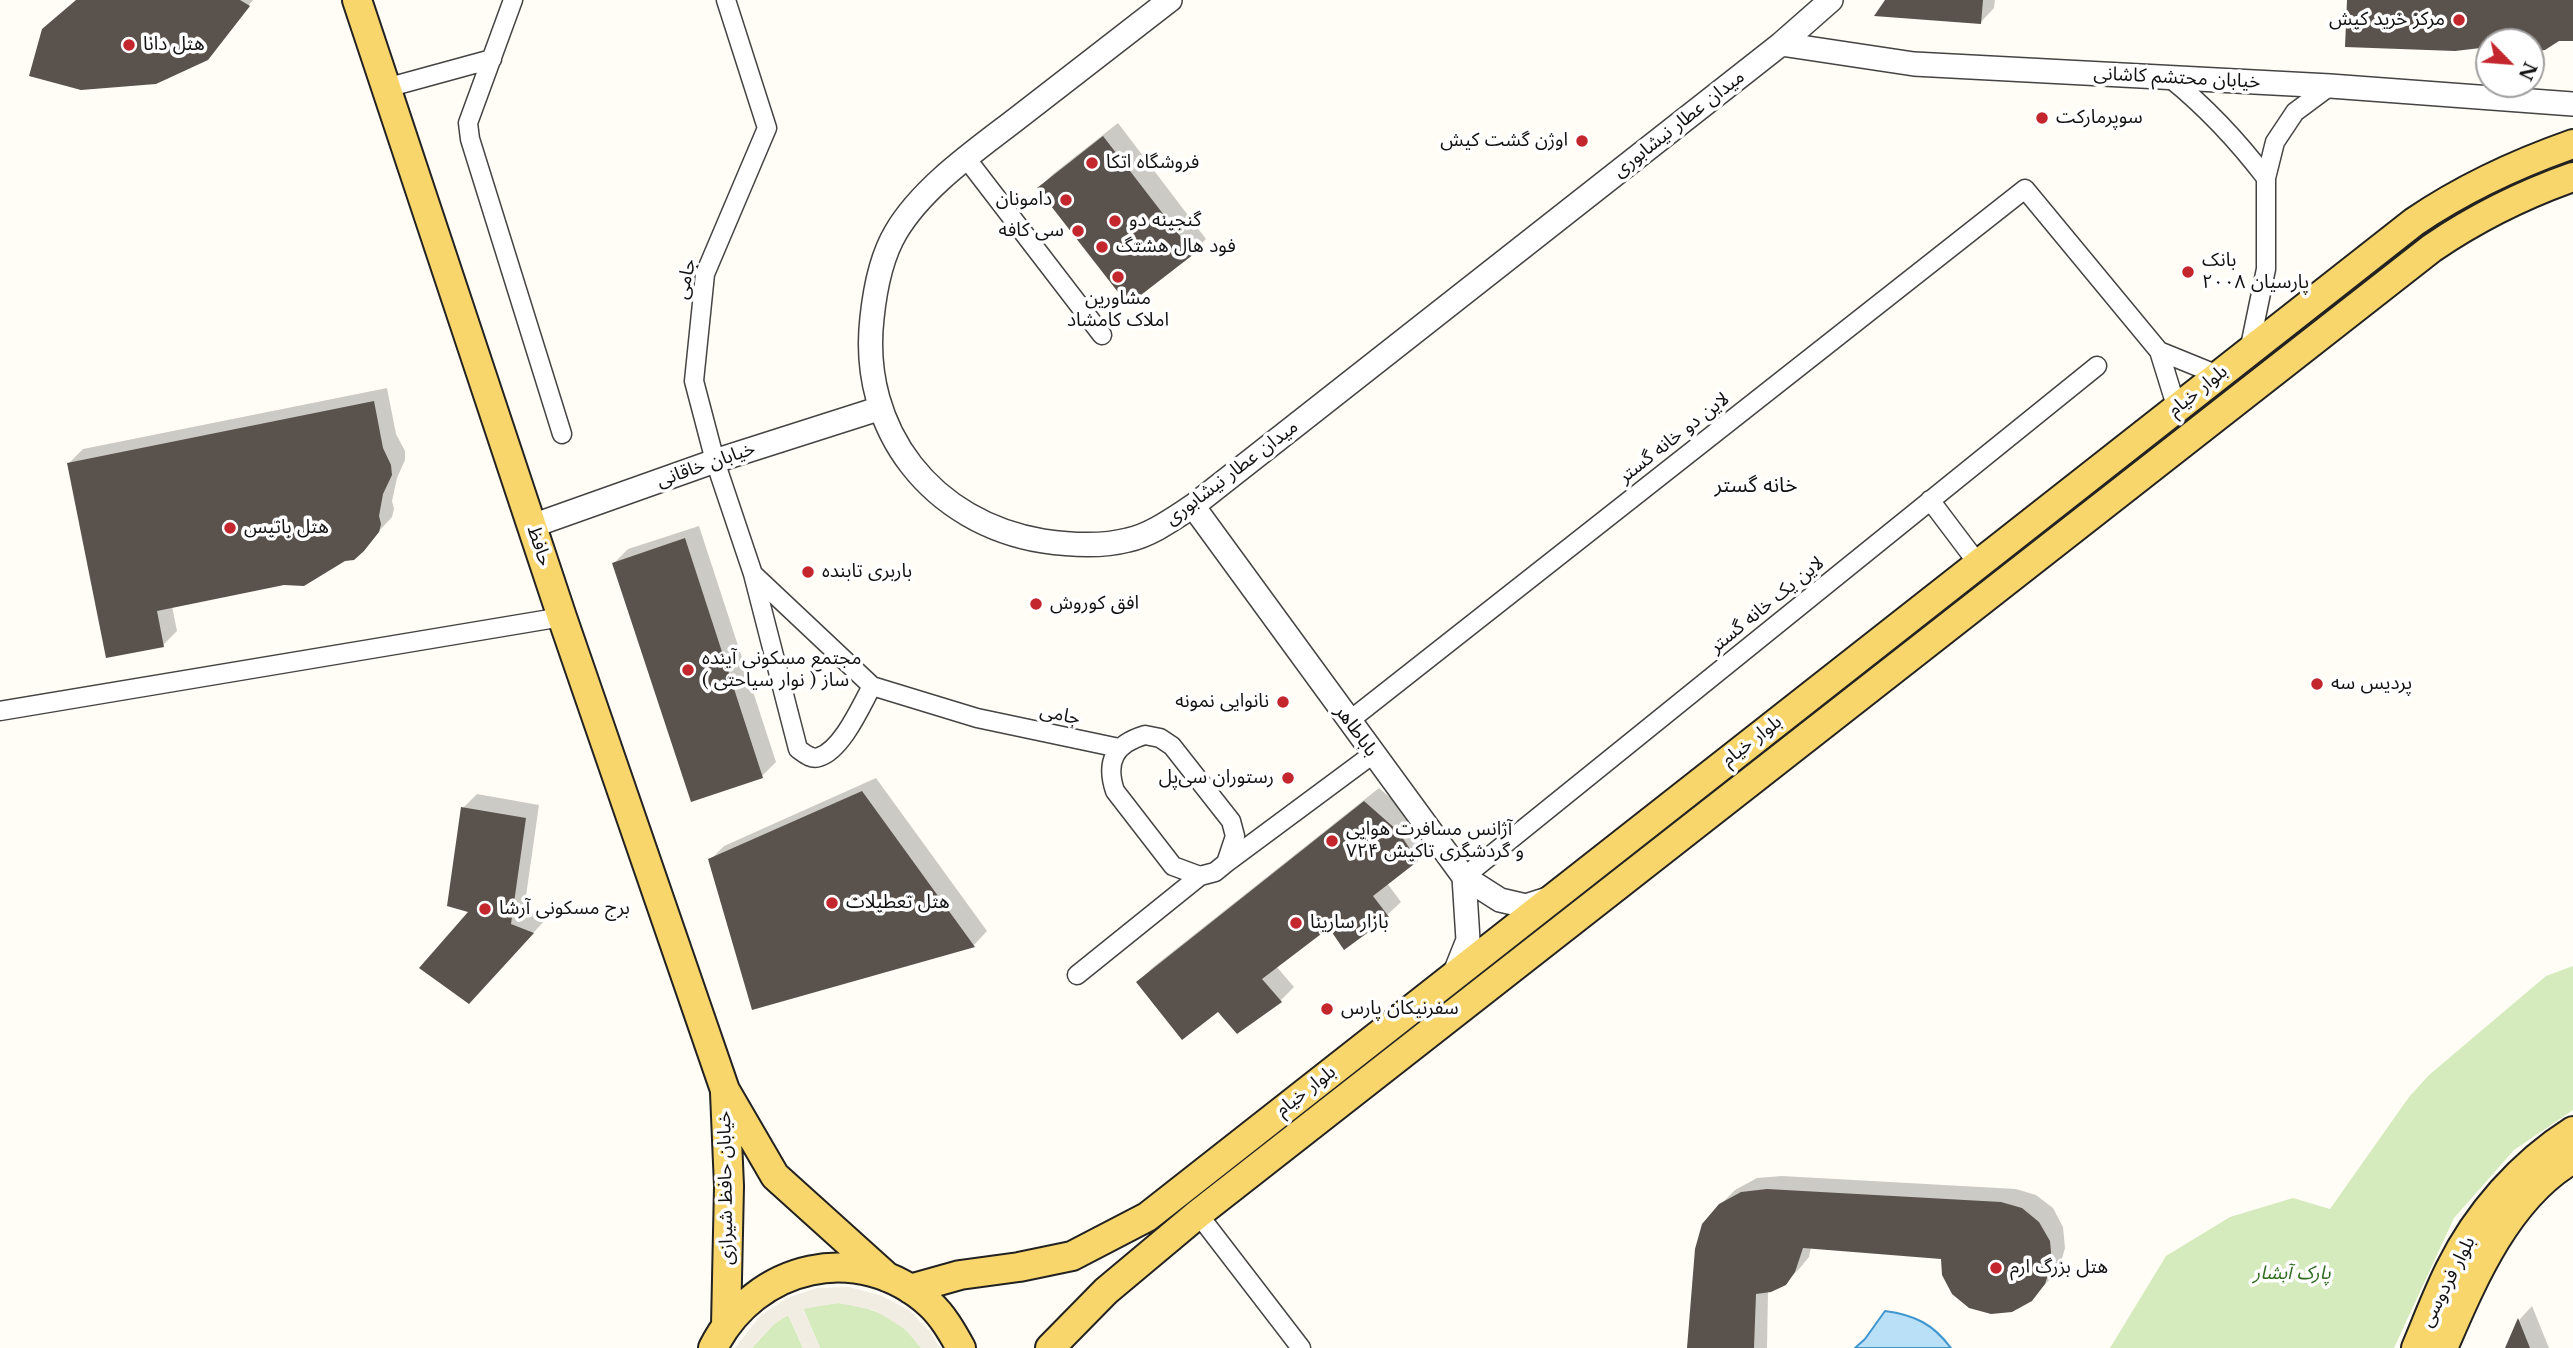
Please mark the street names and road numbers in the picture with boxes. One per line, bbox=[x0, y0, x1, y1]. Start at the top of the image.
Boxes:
street label: خیابان محتشم کاشانی bbox=[2093, 62, 2261, 94]
street label: میدان عطار نیشابوری bbox=[1609, 66, 1749, 182]
street label: جامی bbox=[671, 257, 701, 301]
street label: بلوار خیام bbox=[2164, 360, 2232, 422]
street label: لاین دو خانه گستر bbox=[1614, 388, 1734, 488]
street label: میدان عطار نیشابوری bbox=[1161, 416, 1303, 530]
street label: خیابان خاقانی bbox=[654, 437, 758, 493]
street label: حافظ bbox=[522, 523, 556, 569]
street label: لاین یک خانه گستر bbox=[1705, 552, 1829, 658]
street label: جامی bbox=[1038, 700, 1082, 730]
street label: باباطاهر bbox=[1330, 701, 1382, 761]
street label: بلوار خیام bbox=[1718, 711, 1786, 771]
street label: بلوار خیام bbox=[1272, 1061, 1340, 1121]
street label: خیابان حافظ شیرازی bbox=[713, 1111, 739, 1265]
street label: بلوار فردوسی bbox=[2415, 1233, 2481, 1331]

